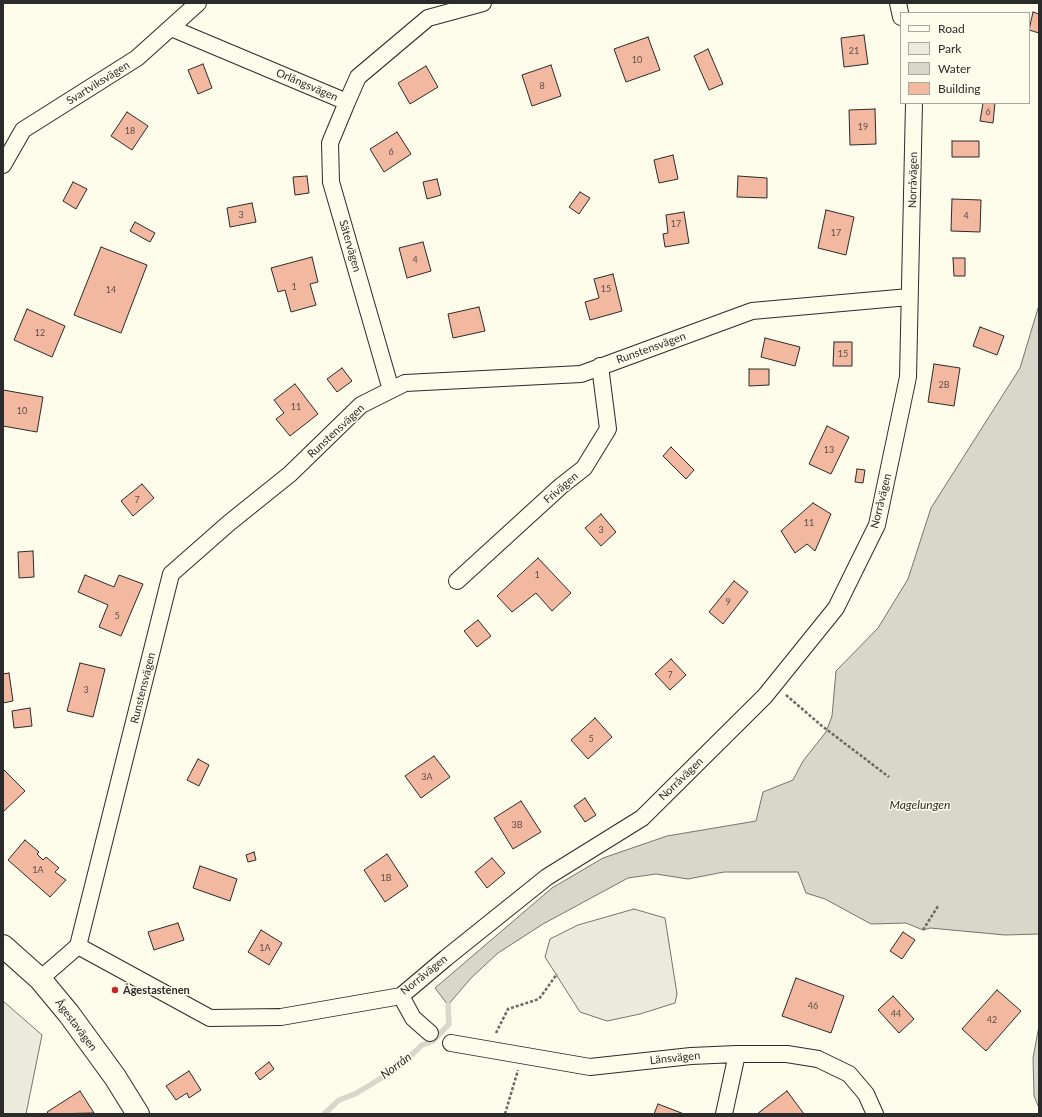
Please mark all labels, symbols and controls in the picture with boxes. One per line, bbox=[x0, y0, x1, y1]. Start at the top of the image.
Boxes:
legend bbox=[900, 12, 1030, 104]
text: Road bbox=[938, 21, 965, 36]
text: Park bbox=[938, 41, 961, 56]
house number: 21 bbox=[849, 46, 859, 56]
house number: 10 bbox=[632, 55, 642, 65]
street label: Svartviksvägen bbox=[64, 58, 132, 108]
text: Water bbox=[938, 61, 971, 76]
street label: Orlångsvägen bbox=[274, 66, 340, 104]
house number: 8 bbox=[539, 81, 545, 91]
text: Building bbox=[938, 81, 981, 96]
house number: 6 bbox=[985, 107, 991, 117]
house number: 19 bbox=[858, 122, 868, 132]
house number: 18 bbox=[125, 126, 135, 136]
house number: 6 bbox=[388, 147, 394, 157]
street label: Norråvägen bbox=[906, 152, 920, 208]
house number: 3 bbox=[238, 210, 244, 220]
house number: 4 bbox=[963, 211, 969, 221]
street label: Sätervägen bbox=[336, 218, 364, 274]
house number: 17 bbox=[671, 219, 681, 229]
house number: 17 bbox=[831, 228, 841, 238]
house number: 4 bbox=[412, 255, 418, 265]
house number: 1 bbox=[291, 282, 297, 292]
house number: 15 bbox=[601, 284, 611, 294]
house number: 14 bbox=[106, 285, 116, 295]
house number: 12 bbox=[35, 328, 45, 338]
street label: Runstensvägen bbox=[615, 329, 687, 367]
house number: 15 bbox=[838, 349, 848, 359]
house number: 2B bbox=[938, 380, 950, 390]
street label: Runstensvägen bbox=[305, 401, 367, 461]
house number: 11 bbox=[291, 402, 301, 412]
house number: 10 bbox=[17, 406, 27, 416]
house number: 13 bbox=[824, 445, 834, 455]
street label: Frivägen bbox=[541, 470, 581, 506]
street label: Norråvägen bbox=[868, 472, 894, 530]
house number: 7 bbox=[134, 495, 140, 505]
house number: 11 bbox=[804, 518, 814, 528]
house number: 3 bbox=[598, 525, 604, 535]
house number: 1 bbox=[534, 570, 540, 580]
house number: 9 bbox=[725, 597, 731, 607]
house number: 5 bbox=[114, 611, 120, 621]
street label: Runstensvägen bbox=[128, 651, 158, 725]
house number: 7 bbox=[667, 670, 673, 680]
house number: 3 bbox=[83, 685, 89, 695]
house number: 5 bbox=[588, 734, 594, 744]
street label: Norråvägen bbox=[656, 755, 706, 803]
house number: 3A bbox=[421, 772, 433, 782]
water label: Magelungen bbox=[890, 798, 950, 812]
house number: 3B bbox=[511, 820, 523, 830]
house number: 1A bbox=[32, 865, 44, 875]
house number: 1B bbox=[380, 873, 392, 883]
house number: 1A bbox=[259, 943, 271, 953]
street label: Norråvägen bbox=[398, 952, 450, 998]
place label: Ågestastenen bbox=[123, 983, 190, 997]
marker: Ågestastenen bbox=[110, 985, 120, 995]
street label: Ågestavägen bbox=[52, 996, 100, 1054]
house number: 46 bbox=[808, 1001, 818, 1011]
house number: 44 bbox=[891, 1009, 901, 1019]
house number: 42 bbox=[987, 1015, 997, 1025]
street label: Länsvägen bbox=[649, 1049, 701, 1067]
water label: Norrån bbox=[378, 1050, 414, 1082]

